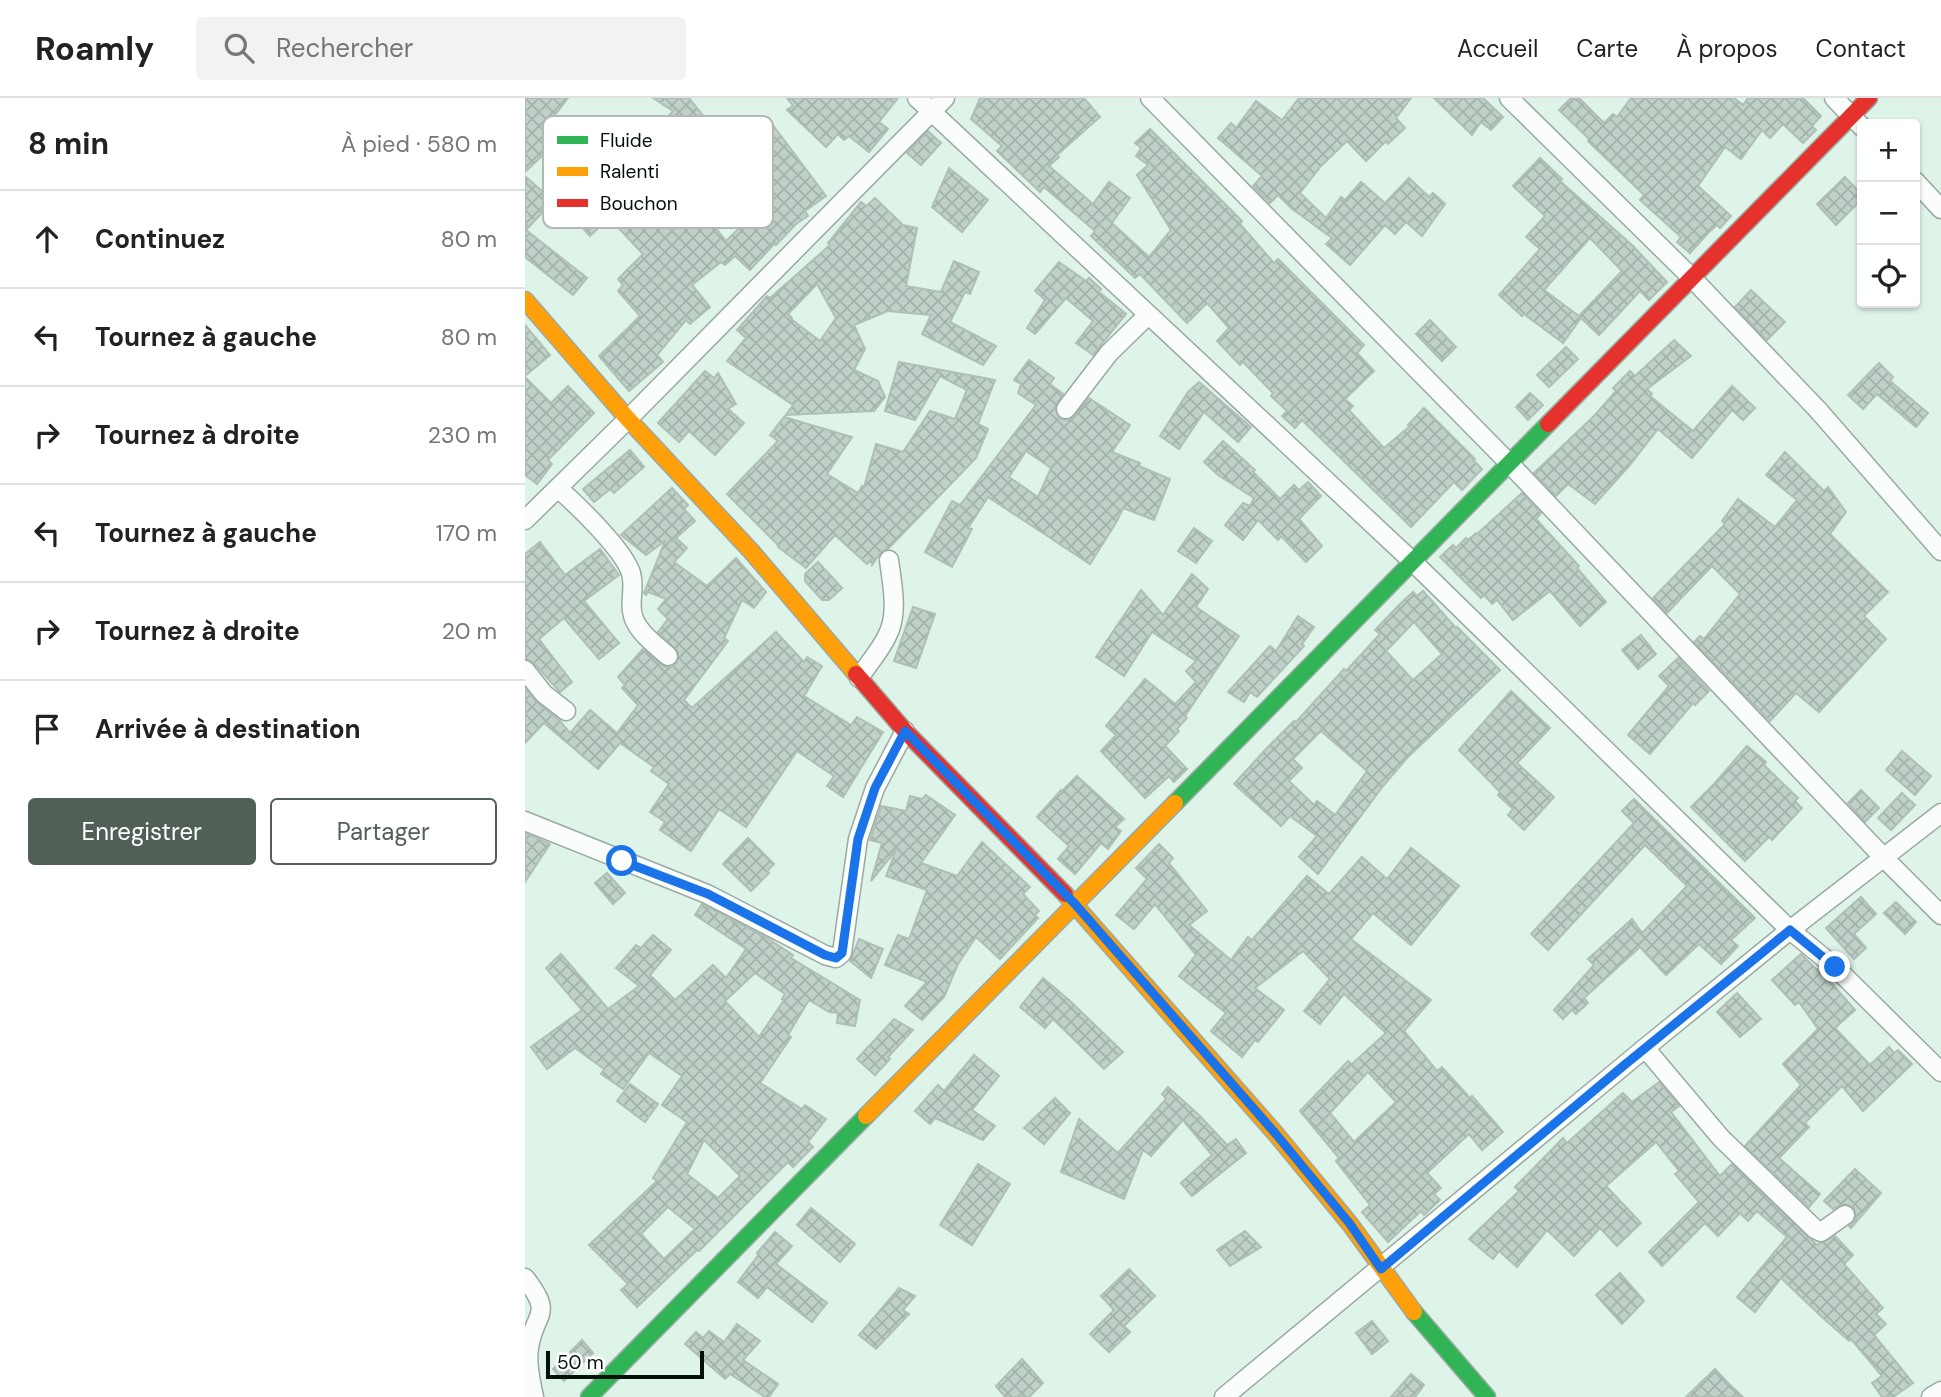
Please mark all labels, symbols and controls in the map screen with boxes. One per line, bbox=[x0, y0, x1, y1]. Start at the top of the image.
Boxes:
search box bbox=[196, 17, 686, 80]
text: Roamly bbox=[35, 27, 154, 70]
icon: search bbox=[220, 29, 258, 67]
text: Rechercher bbox=[276, 31, 413, 65]
text: Accueil bbox=[1457, 33, 1538, 64]
text: Carte bbox=[1576, 33, 1638, 64]
text: À propos bbox=[1676, 33, 1778, 64]
text: Contact bbox=[1816, 33, 1906, 64]
legend bbox=[543, 116, 773, 228]
map controls bbox=[1857, 119, 1920, 308]
button: + bbox=[1857, 119, 1920, 182]
text: 8 min bbox=[28, 124, 109, 163]
text: Fluide bbox=[600, 128, 653, 153]
text: À pied · 580 m bbox=[341, 129, 497, 159]
text: Ralenti bbox=[600, 159, 659, 184]
button: − bbox=[1857, 182, 1920, 245]
text: Bouchon bbox=[600, 191, 678, 216]
icon: ahead bbox=[28, 220, 66, 258]
text: Continuez bbox=[95, 222, 225, 256]
text: 80 m bbox=[441, 224, 497, 254]
button: locate bbox=[1857, 245, 1920, 308]
icon: left bbox=[28, 318, 66, 356]
text: Tournez à gauche bbox=[95, 320, 317, 354]
text: 80 m bbox=[441, 322, 497, 352]
icon: right bbox=[28, 416, 66, 454]
text: Tournez à droite bbox=[95, 418, 300, 452]
text: 230 m bbox=[428, 420, 497, 450]
icon: left bbox=[28, 514, 66, 552]
text: Tournez à gauche bbox=[95, 516, 317, 550]
text: 170 m bbox=[436, 518, 497, 548]
icon: right bbox=[28, 612, 66, 650]
text: Tournez à droite bbox=[95, 614, 300, 648]
text: 20 m bbox=[442, 616, 497, 646]
icon: arrive bbox=[28, 710, 66, 748]
text: Arrivée à destination bbox=[95, 712, 361, 746]
button: Enregistrer bbox=[28, 798, 256, 865]
button: Partager bbox=[270, 798, 497, 865]
route start bbox=[606, 845, 637, 876]
route end bbox=[1819, 951, 1850, 982]
scale bar bbox=[546, 1348, 703, 1380]
text: 50 m bbox=[557, 1350, 604, 1375]

